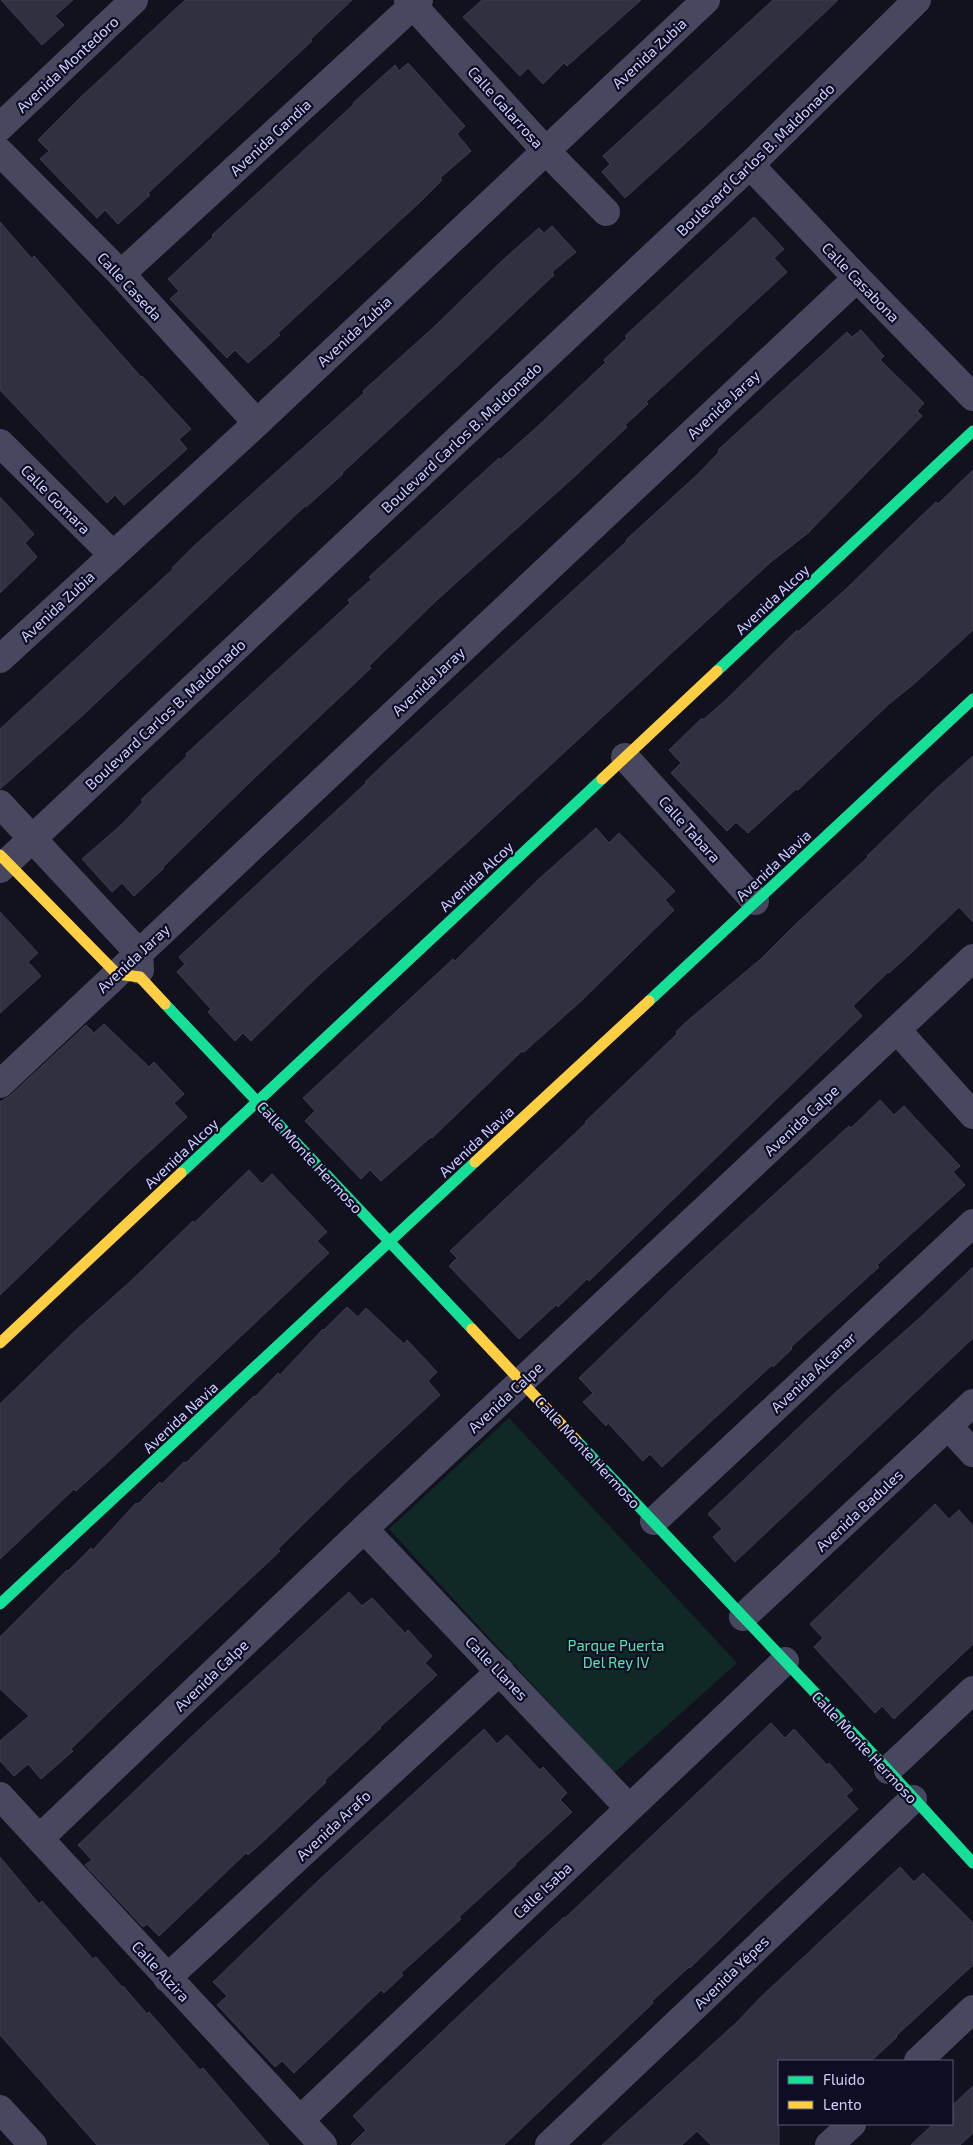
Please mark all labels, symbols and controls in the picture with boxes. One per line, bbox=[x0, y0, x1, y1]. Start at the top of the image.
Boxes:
street label: Avenida Montedoro bbox=[12, 12, 122, 116]
street label: Avenida Zubia bbox=[608, 14, 690, 92]
street label: Calle Galarrosa bbox=[465, 62, 547, 152]
street label: Boulevard Carlos B. Maldonado bbox=[672, 79, 838, 239]
street label: Avenida Gandia bbox=[226, 95, 314, 179]
street label: Calle Casabona bbox=[818, 238, 904, 326]
street label: Calle Caseda bbox=[94, 248, 166, 324]
street label: Avenida Zubia bbox=[313, 292, 395, 370]
street label: Boulevard Carlos B. Maldonado bbox=[377, 358, 545, 516]
street label: Avenida Jaray bbox=[683, 366, 763, 442]
street label: Calle Gomara bbox=[18, 461, 94, 537]
street label: Avenida Alcoy bbox=[731, 560, 813, 638]
street label: Avenida Zubia bbox=[16, 567, 98, 645]
street label: Boulevard Carlos B. Maldonado bbox=[81, 635, 249, 793]
street label: Avenida Jaray bbox=[388, 643, 468, 719]
street label: Calle Tabara bbox=[655, 792, 725, 866]
street label: Avenida Navia bbox=[732, 826, 814, 904]
street label: Avenida Alcoy bbox=[435, 837, 517, 915]
street label: Avenida Jaray bbox=[93, 920, 173, 996]
street label: Avenida Calpe bbox=[760, 1081, 842, 1159]
street label: Calle Monte Hermoso bbox=[253, 1097, 367, 1217]
street label: Avenida Navia bbox=[435, 1102, 517, 1180]
street label: Avenida Alcoy bbox=[140, 1114, 222, 1192]
street label: Avenida Alcanar bbox=[767, 1328, 859, 1416]
street label: Avenida Calpe bbox=[464, 1358, 546, 1436]
street label: Avenida Navia bbox=[139, 1378, 221, 1456]
street label: Calle Monte Hermoso bbox=[531, 1392, 645, 1512]
street label: Avenida Badules bbox=[812, 1465, 906, 1555]
street label: Calle Llanes bbox=[462, 1632, 532, 1704]
street label: Avenida Calpe bbox=[170, 1635, 252, 1715]
park label: Parque Puerta Del Rey IV bbox=[568, 1636, 664, 1671]
street label: Calle Monte Hermoso bbox=[808, 1687, 922, 1807]
street label: Avenida Arafo bbox=[292, 1786, 374, 1864]
street label: Calle Isaba bbox=[509, 1858, 575, 1922]
street label: Avenida Yépes bbox=[690, 1932, 772, 2012]
street label: Calle Alzira bbox=[128, 1937, 194, 2005]
legend bbox=[778, 2060, 953, 2125]
text: Fluido bbox=[823, 2070, 865, 2088]
text: Lento bbox=[823, 2095, 862, 2113]

